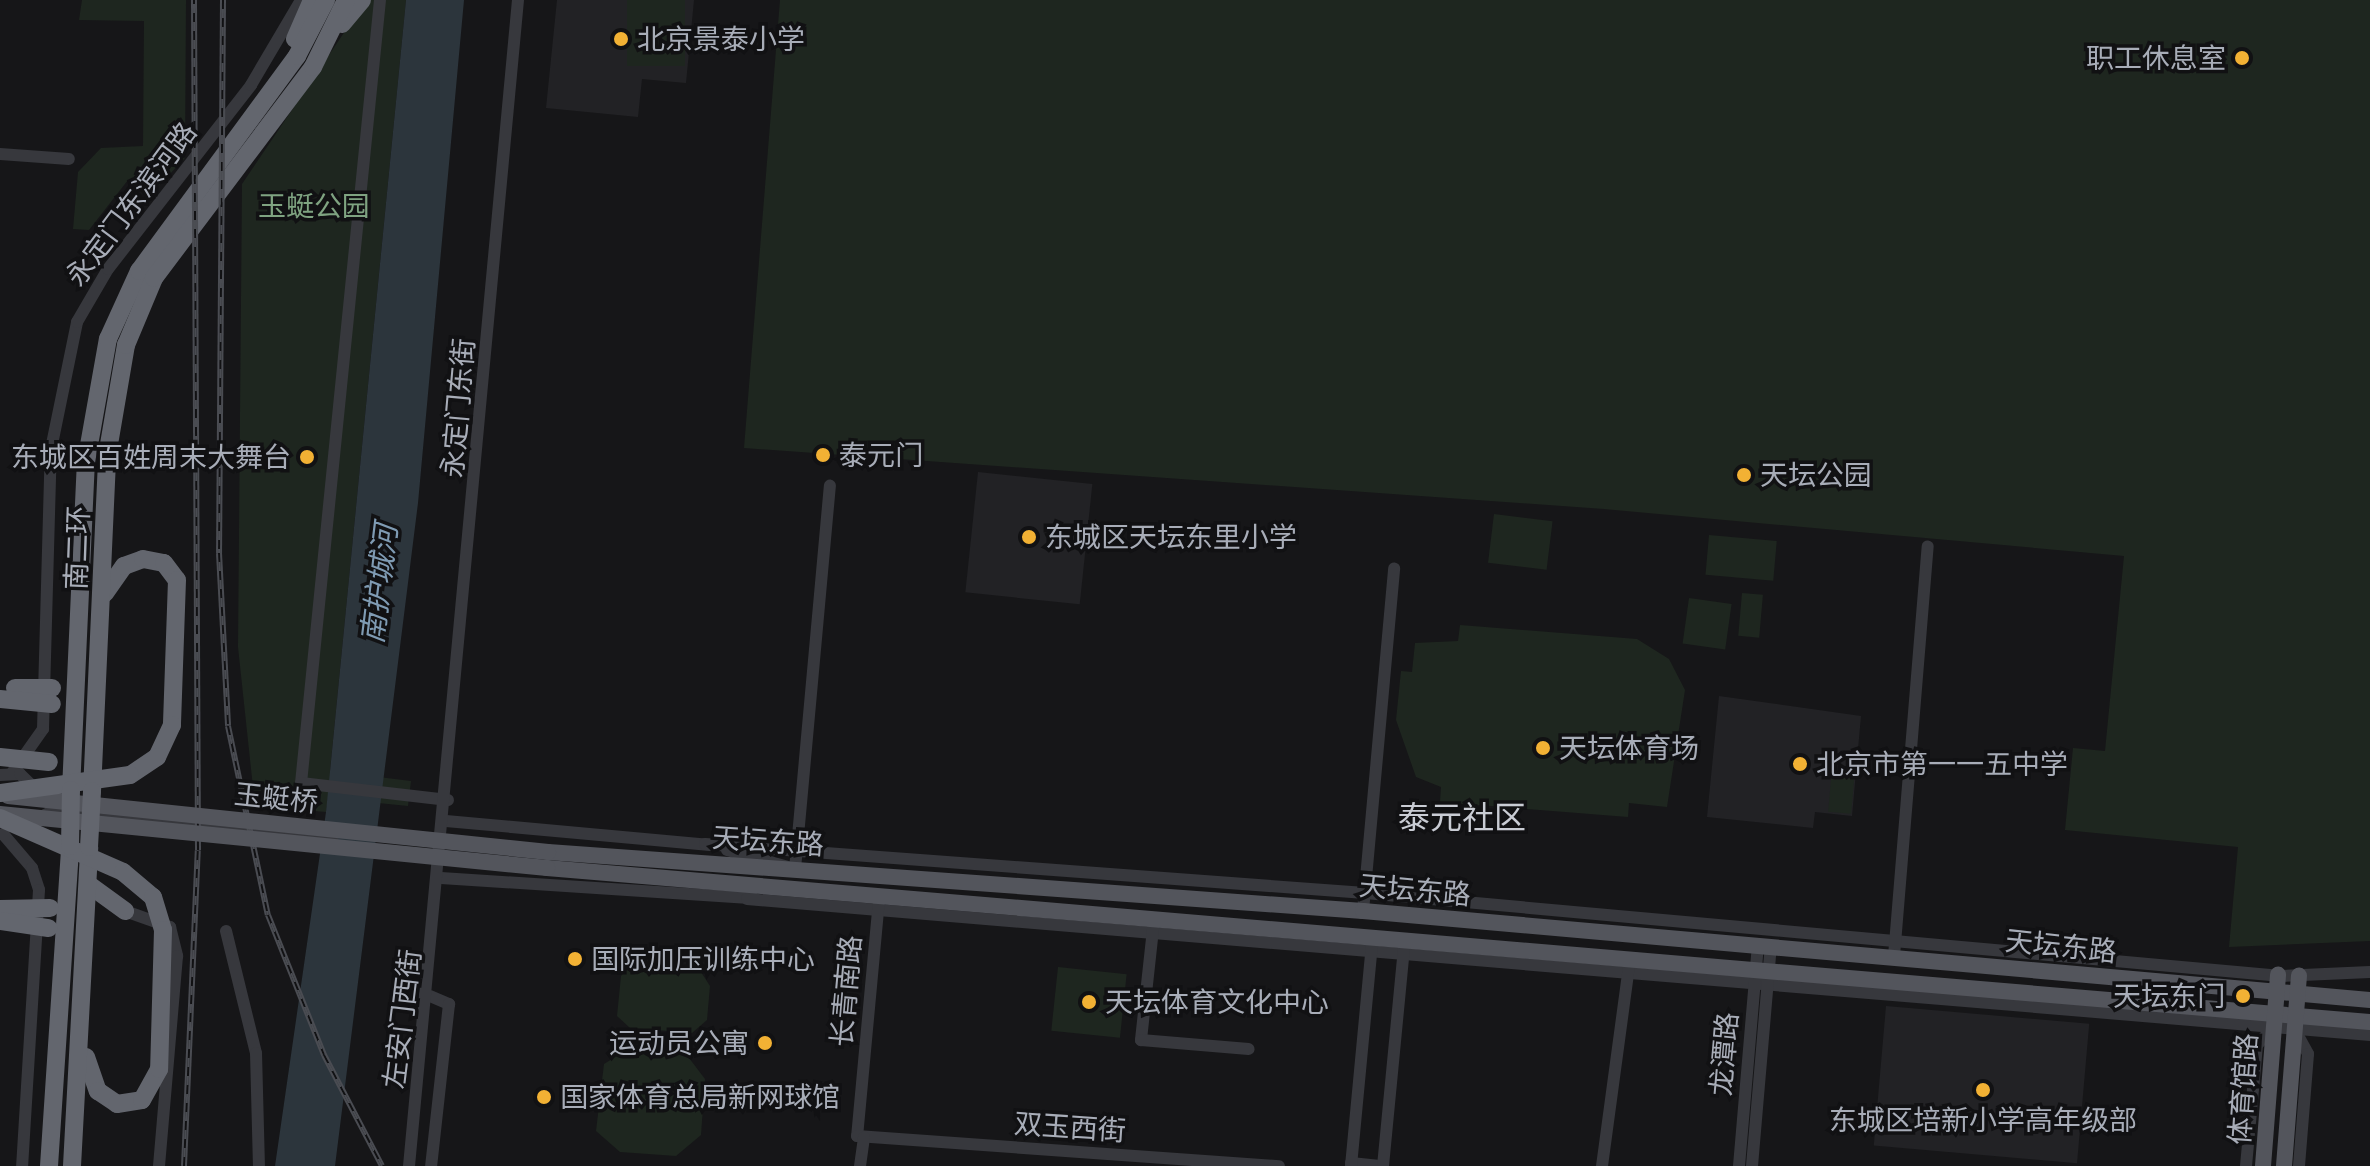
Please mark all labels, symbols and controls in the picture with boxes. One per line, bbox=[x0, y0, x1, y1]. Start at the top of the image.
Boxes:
place label: 北京景泰小学 bbox=[637, 22, 805, 56]
marker: 北京景泰小学 bbox=[612, 30, 630, 48]
place label: 职工休息室 bbox=[2086, 41, 2226, 75]
marker: 职工休息室 bbox=[2233, 49, 2251, 67]
street label: 永定门东滨河路 bbox=[59, 116, 203, 292]
park label: 玉蜓公园 bbox=[258, 189, 370, 223]
street label: 永定门东街 bbox=[435, 337, 481, 479]
place label: 泰元门 bbox=[839, 438, 923, 472]
place label: 东城区百姓周末大舞台 bbox=[11, 440, 291, 474]
marker: 泰元门 bbox=[814, 446, 832, 464]
marker: 东城区百姓周末大舞台 bbox=[298, 448, 316, 466]
place label: 天坛公园 bbox=[1760, 458, 1872, 492]
marker: 天坛公园 bbox=[1735, 466, 1753, 484]
street label: 南二环 bbox=[59, 505, 95, 591]
place label: 东城区天坛东里小学 bbox=[1045, 520, 1297, 554]
water label: 南护城河 bbox=[354, 522, 404, 646]
marker: 东城区天坛东里小学 bbox=[1020, 528, 1038, 546]
place label: 天坛体育场 bbox=[1559, 731, 1699, 765]
marker: 天坛体育场 bbox=[1534, 739, 1552, 757]
place label: 北京市第一一五中学 bbox=[1816, 747, 2068, 781]
marker: 北京市第一一五中学 bbox=[1791, 755, 1809, 773]
street label: 玉蜓桥 bbox=[232, 777, 320, 819]
district label: 泰元社区 bbox=[1398, 799, 1526, 837]
street label: 天坛东路 bbox=[711, 820, 825, 862]
street label: 天坛东路 bbox=[1358, 868, 1472, 912]
street label: 天坛东路 bbox=[2004, 923, 2118, 969]
street label: 长青南路 bbox=[824, 934, 868, 1048]
place label: 国际加压训练中心 bbox=[591, 942, 815, 976]
street label: 左安门西街 bbox=[377, 947, 427, 1091]
marker: 国际加压训练中心 bbox=[566, 950, 584, 968]
place label: 天坛东门 bbox=[2113, 979, 2225, 1013]
place label: 天坛体育文化中心 bbox=[1105, 985, 1329, 1019]
marker: 天坛东门 bbox=[2232, 985, 2254, 1007]
marker: 天坛体育文化中心 bbox=[1080, 993, 1098, 1011]
street label: 龙潭路 bbox=[1704, 1011, 1744, 1097]
place label: 运动员公寓 bbox=[609, 1026, 749, 1060]
street label: 体育馆路 bbox=[2222, 1032, 2264, 1146]
marker: 运动员公寓 bbox=[756, 1034, 774, 1052]
place label: 国家体育总局新网球馆 bbox=[560, 1080, 840, 1114]
marker: 东城区培新小学高年级部 bbox=[1974, 1081, 1992, 1099]
marker: 国家体育总局新网球馆 bbox=[535, 1088, 553, 1106]
place label: 东城区培新小学高年级部 bbox=[1829, 1103, 2137, 1137]
street label: 双玉西街 bbox=[1013, 1106, 1127, 1148]

